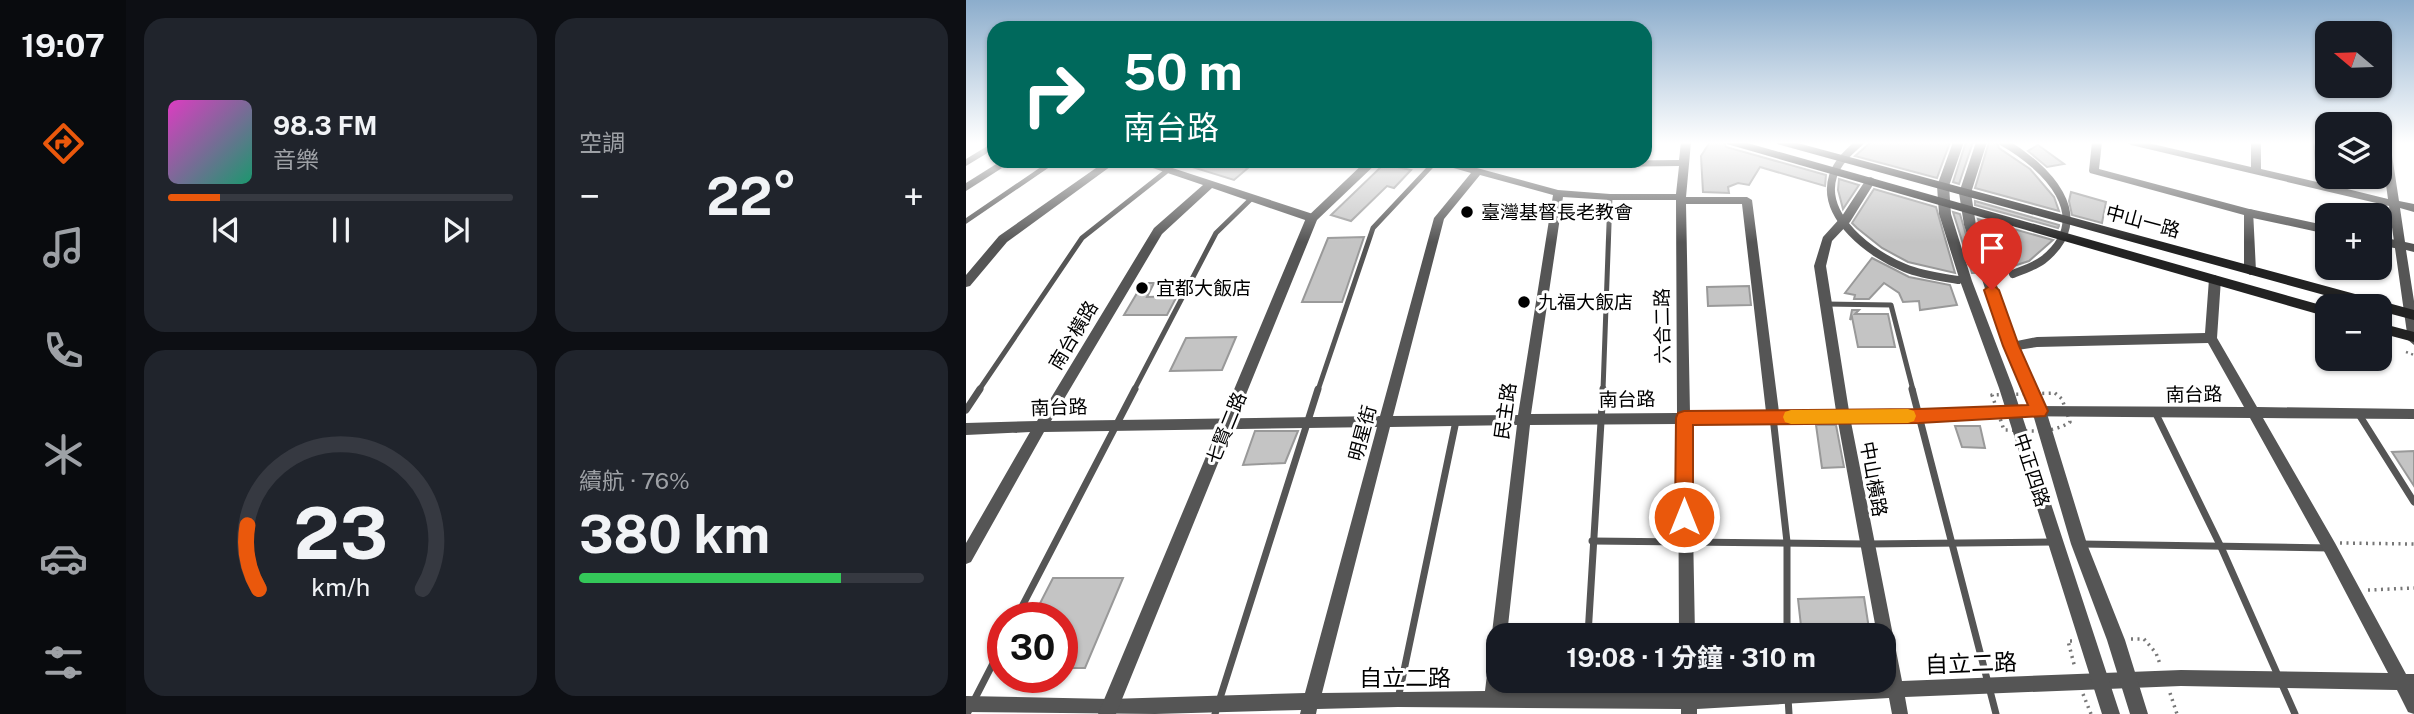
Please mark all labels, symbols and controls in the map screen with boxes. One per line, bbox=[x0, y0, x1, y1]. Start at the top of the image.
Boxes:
north arrow bbox=[2315, 21, 2392, 98]
map controls bbox=[2315, 21, 2392, 371]
text: 19:07 bbox=[21, 27, 105, 64]
text: 50 m bbox=[1123, 43, 1243, 101]
icon: right bbox=[1008, 49, 1099, 140]
text: 南台路 bbox=[1123, 109, 1219, 146]
text: 98.3 FM bbox=[273, 110, 377, 141]
button: layers bbox=[2315, 112, 2392, 189]
icon: directions bbox=[39, 119, 88, 168]
text: 空調 bbox=[579, 129, 625, 156]
text: 音樂 bbox=[273, 146, 319, 173]
text: 22° bbox=[706, 166, 797, 227]
text: − bbox=[579, 174, 600, 219]
text: + bbox=[903, 174, 924, 219]
place label: 臺灣基督長老教會 bbox=[1481, 201, 1633, 223]
street label: 中山一路 bbox=[2103, 201, 2183, 241]
button: + bbox=[2315, 203, 2392, 280]
marker: 臺灣基督長老教會 bbox=[1459, 204, 1475, 220]
icon: previous bbox=[207, 211, 245, 249]
icon: pause bbox=[322, 211, 360, 249]
icon: next bbox=[437, 211, 475, 249]
pin bbox=[1962, 218, 2022, 290]
icon: music bbox=[39, 223, 88, 272]
icon: arrive bbox=[1973, 229, 2011, 267]
place label: 宜都大飯店 bbox=[1156, 277, 1251, 299]
marker: 宜都大飯店 bbox=[1134, 280, 1150, 296]
street label: 六合二路 bbox=[1650, 288, 1674, 364]
place label: 九福大飯店 bbox=[1538, 291, 1633, 313]
marker: 九福大飯店 bbox=[1516, 294, 1532, 310]
button: − bbox=[2315, 294, 2392, 371]
street label: 南台橫路 bbox=[1044, 297, 1102, 373]
icon: phone bbox=[39, 326, 88, 375]
street label: 民主路 bbox=[1490, 381, 1520, 441]
street label: 南台路 bbox=[2165, 383, 2223, 405]
street label: 南台路 bbox=[1598, 388, 1656, 410]
street label: 七賢二路 bbox=[1202, 389, 1250, 467]
street label: 南台路 bbox=[1030, 395, 1088, 419]
street label: 明星街 bbox=[1344, 403, 1380, 463]
icon: climate bbox=[39, 430, 88, 479]
street label: 中正四路 bbox=[2010, 430, 2054, 510]
street label: 中山橫路 bbox=[1857, 440, 1891, 518]
text: 續航 · 76% bbox=[579, 467, 690, 494]
position arrow bbox=[1647, 480, 1721, 554]
text: 23 bbox=[293, 490, 388, 575]
text: 380 km bbox=[579, 504, 770, 565]
icon: car bbox=[39, 534, 88, 583]
text: km/h bbox=[311, 572, 370, 602]
speed limit sign: 30 bbox=[987, 602, 1078, 693]
icon: filters bbox=[39, 638, 88, 687]
text: 19:08 · 1 分鐘 · 310 m bbox=[1566, 642, 1816, 673]
street label: 自立二路 bbox=[1925, 648, 2017, 678]
street label: 自立二路 bbox=[1359, 664, 1451, 691]

